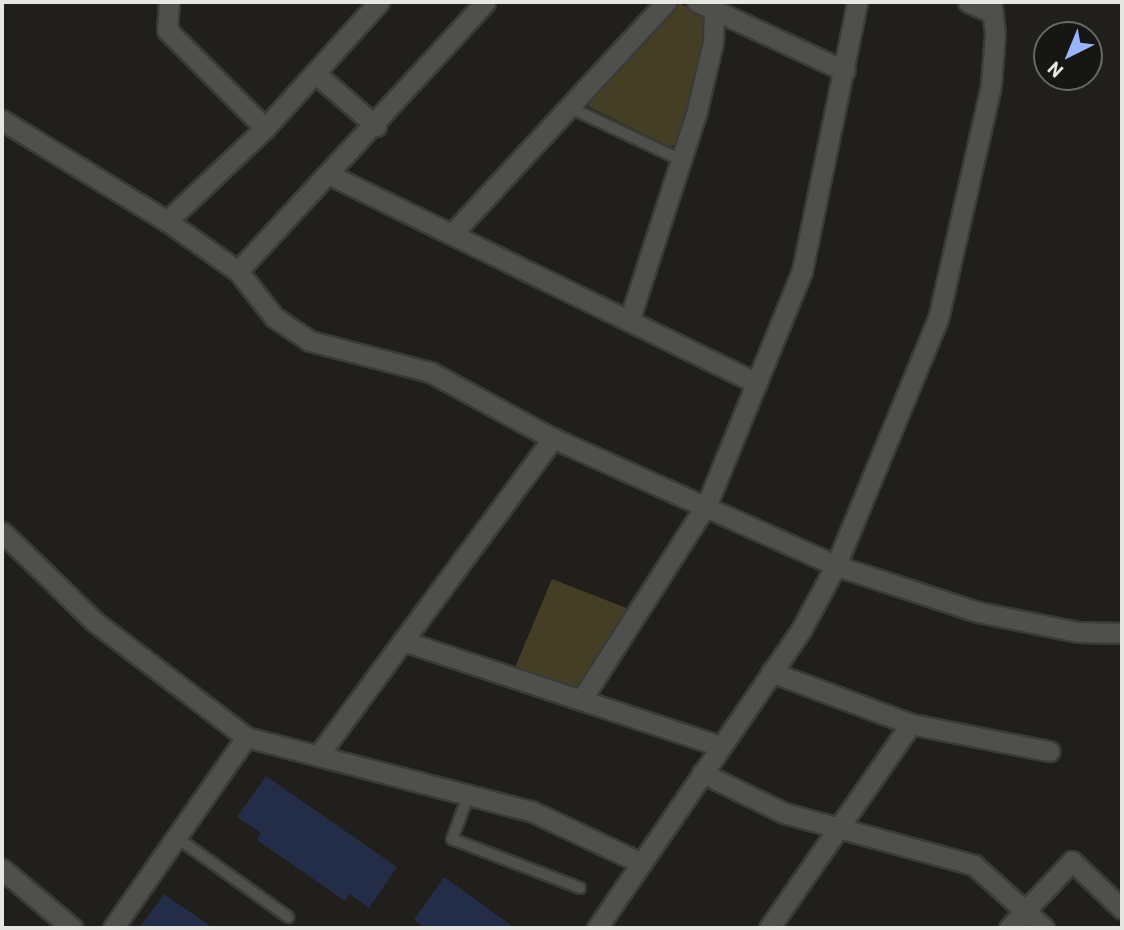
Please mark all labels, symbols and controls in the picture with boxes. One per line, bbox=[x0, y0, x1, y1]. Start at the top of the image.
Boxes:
north arrow bbox=[1033, 21, 1103, 91]
text: N bbox=[1042, 58, 1067, 83]

